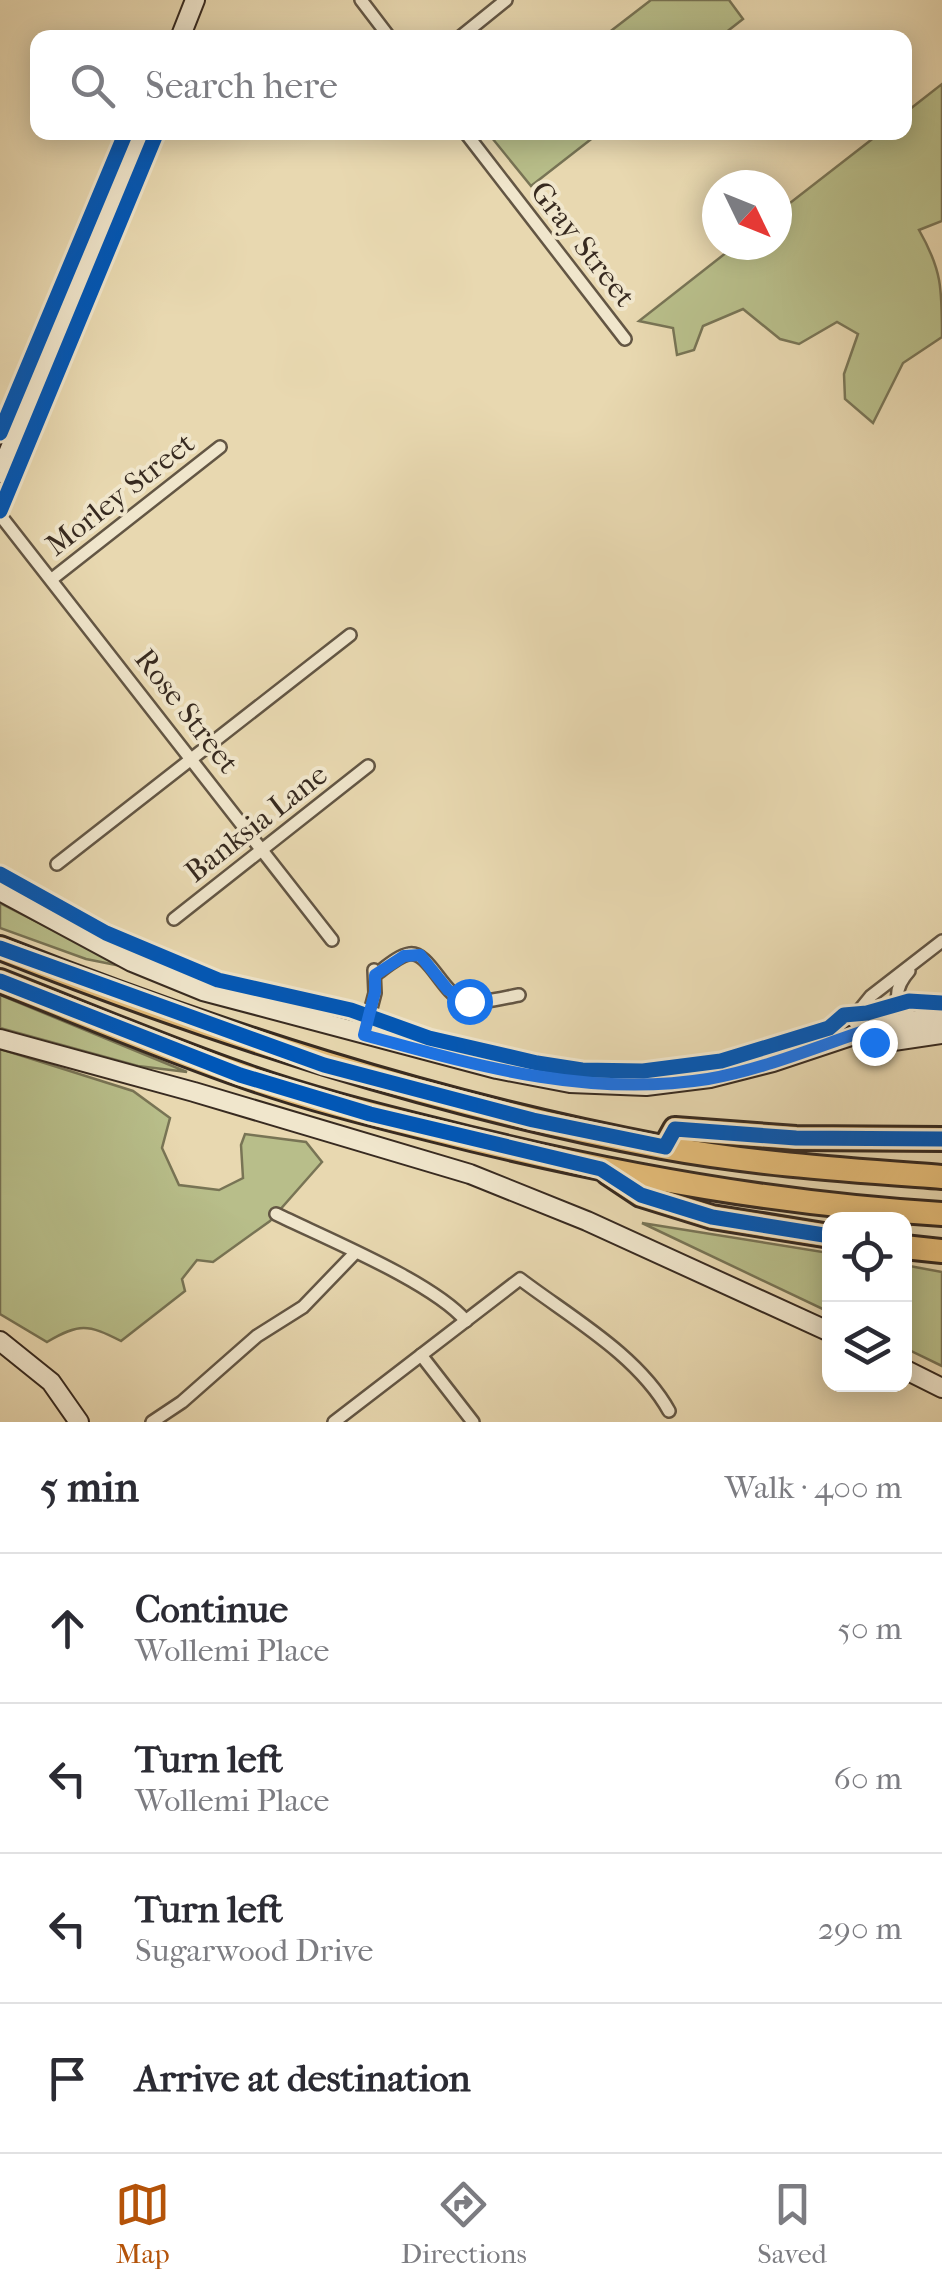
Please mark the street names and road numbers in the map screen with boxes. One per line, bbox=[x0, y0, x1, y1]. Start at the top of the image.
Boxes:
street label: Gray Street bbox=[523, 175, 642, 314]
street label: Morley Street bbox=[39, 425, 202, 563]
street label: Rose Street bbox=[127, 642, 246, 781]
street label: Banksia Lane bbox=[178, 757, 334, 890]

